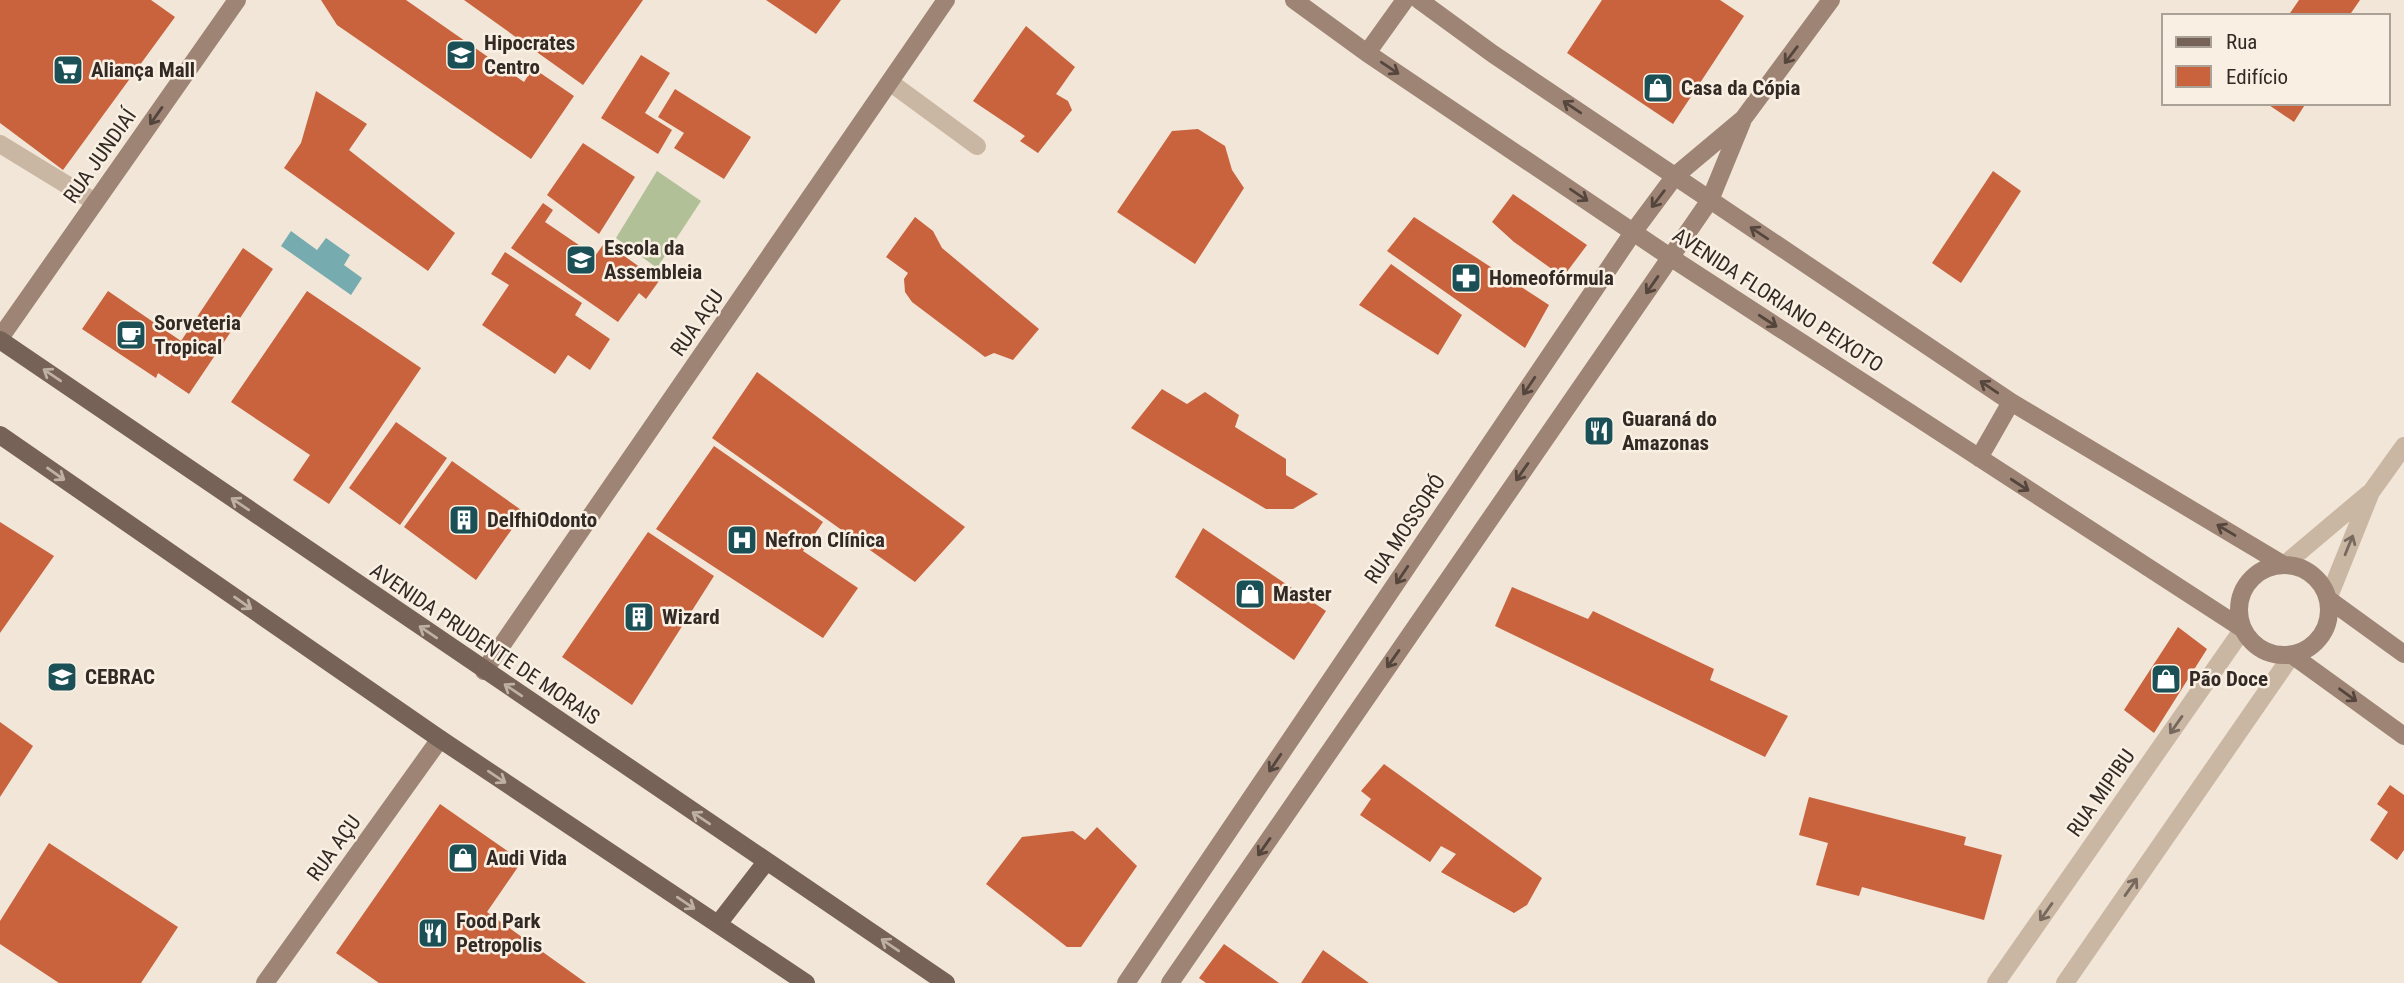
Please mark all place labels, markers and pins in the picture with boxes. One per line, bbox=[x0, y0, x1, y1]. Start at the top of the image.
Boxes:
place label: Hipocrates Centro bbox=[484, 31, 575, 79]
school or university icon: Hipocrates Centro bbox=[444, 38, 478, 72]
supermarket icon: Aliança Mall bbox=[51, 53, 85, 87]
place label: Aliança Mall bbox=[91, 58, 195, 82]
shop icon: Casa da Cópia bbox=[1641, 71, 1675, 105]
place label: Casa da Cópia bbox=[1681, 76, 1800, 100]
place label: Escola da Assembleia bbox=[604, 236, 702, 284]
school or university icon: Escola da Assembleia bbox=[564, 243, 598, 277]
pharmacy icon: Homeofórmula bbox=[1449, 261, 1483, 295]
place label: Homeofórmula bbox=[1489, 266, 1614, 290]
place label: Sorveteria Tropical bbox=[154, 311, 241, 359]
cafe icon: Sorveteria Tropical bbox=[114, 318, 148, 352]
place label: Guaraná do Amazonas bbox=[1622, 407, 1717, 455]
restaurant icon: Guaraná do Amazonas bbox=[1582, 414, 1616, 448]
building icon: DelfhiOdonto bbox=[447, 503, 481, 537]
place label: DelfhiOdonto bbox=[487, 508, 597, 532]
hospital icon: Nefron Clínica bbox=[725, 523, 759, 557]
place label: Nefron Clínica bbox=[765, 528, 885, 552]
shop icon: Master bbox=[1233, 577, 1267, 611]
place label: Master bbox=[1273, 582, 1332, 606]
building icon: Wizard bbox=[622, 600, 656, 634]
place label: Wizard bbox=[662, 605, 720, 629]
school or university icon: CEBRAC bbox=[45, 660, 79, 694]
shop icon: Pão Doce bbox=[2149, 662, 2183, 696]
place label: CEBRAC bbox=[85, 665, 155, 689]
place label: Pão Doce bbox=[2189, 667, 2268, 691]
shop icon: Audi Vida bbox=[446, 841, 480, 875]
place label: Audi Vida bbox=[486, 846, 567, 870]
place label: Food Park Petropolis bbox=[456, 909, 542, 957]
restaurant icon: Food Park Petropolis bbox=[416, 916, 450, 950]

